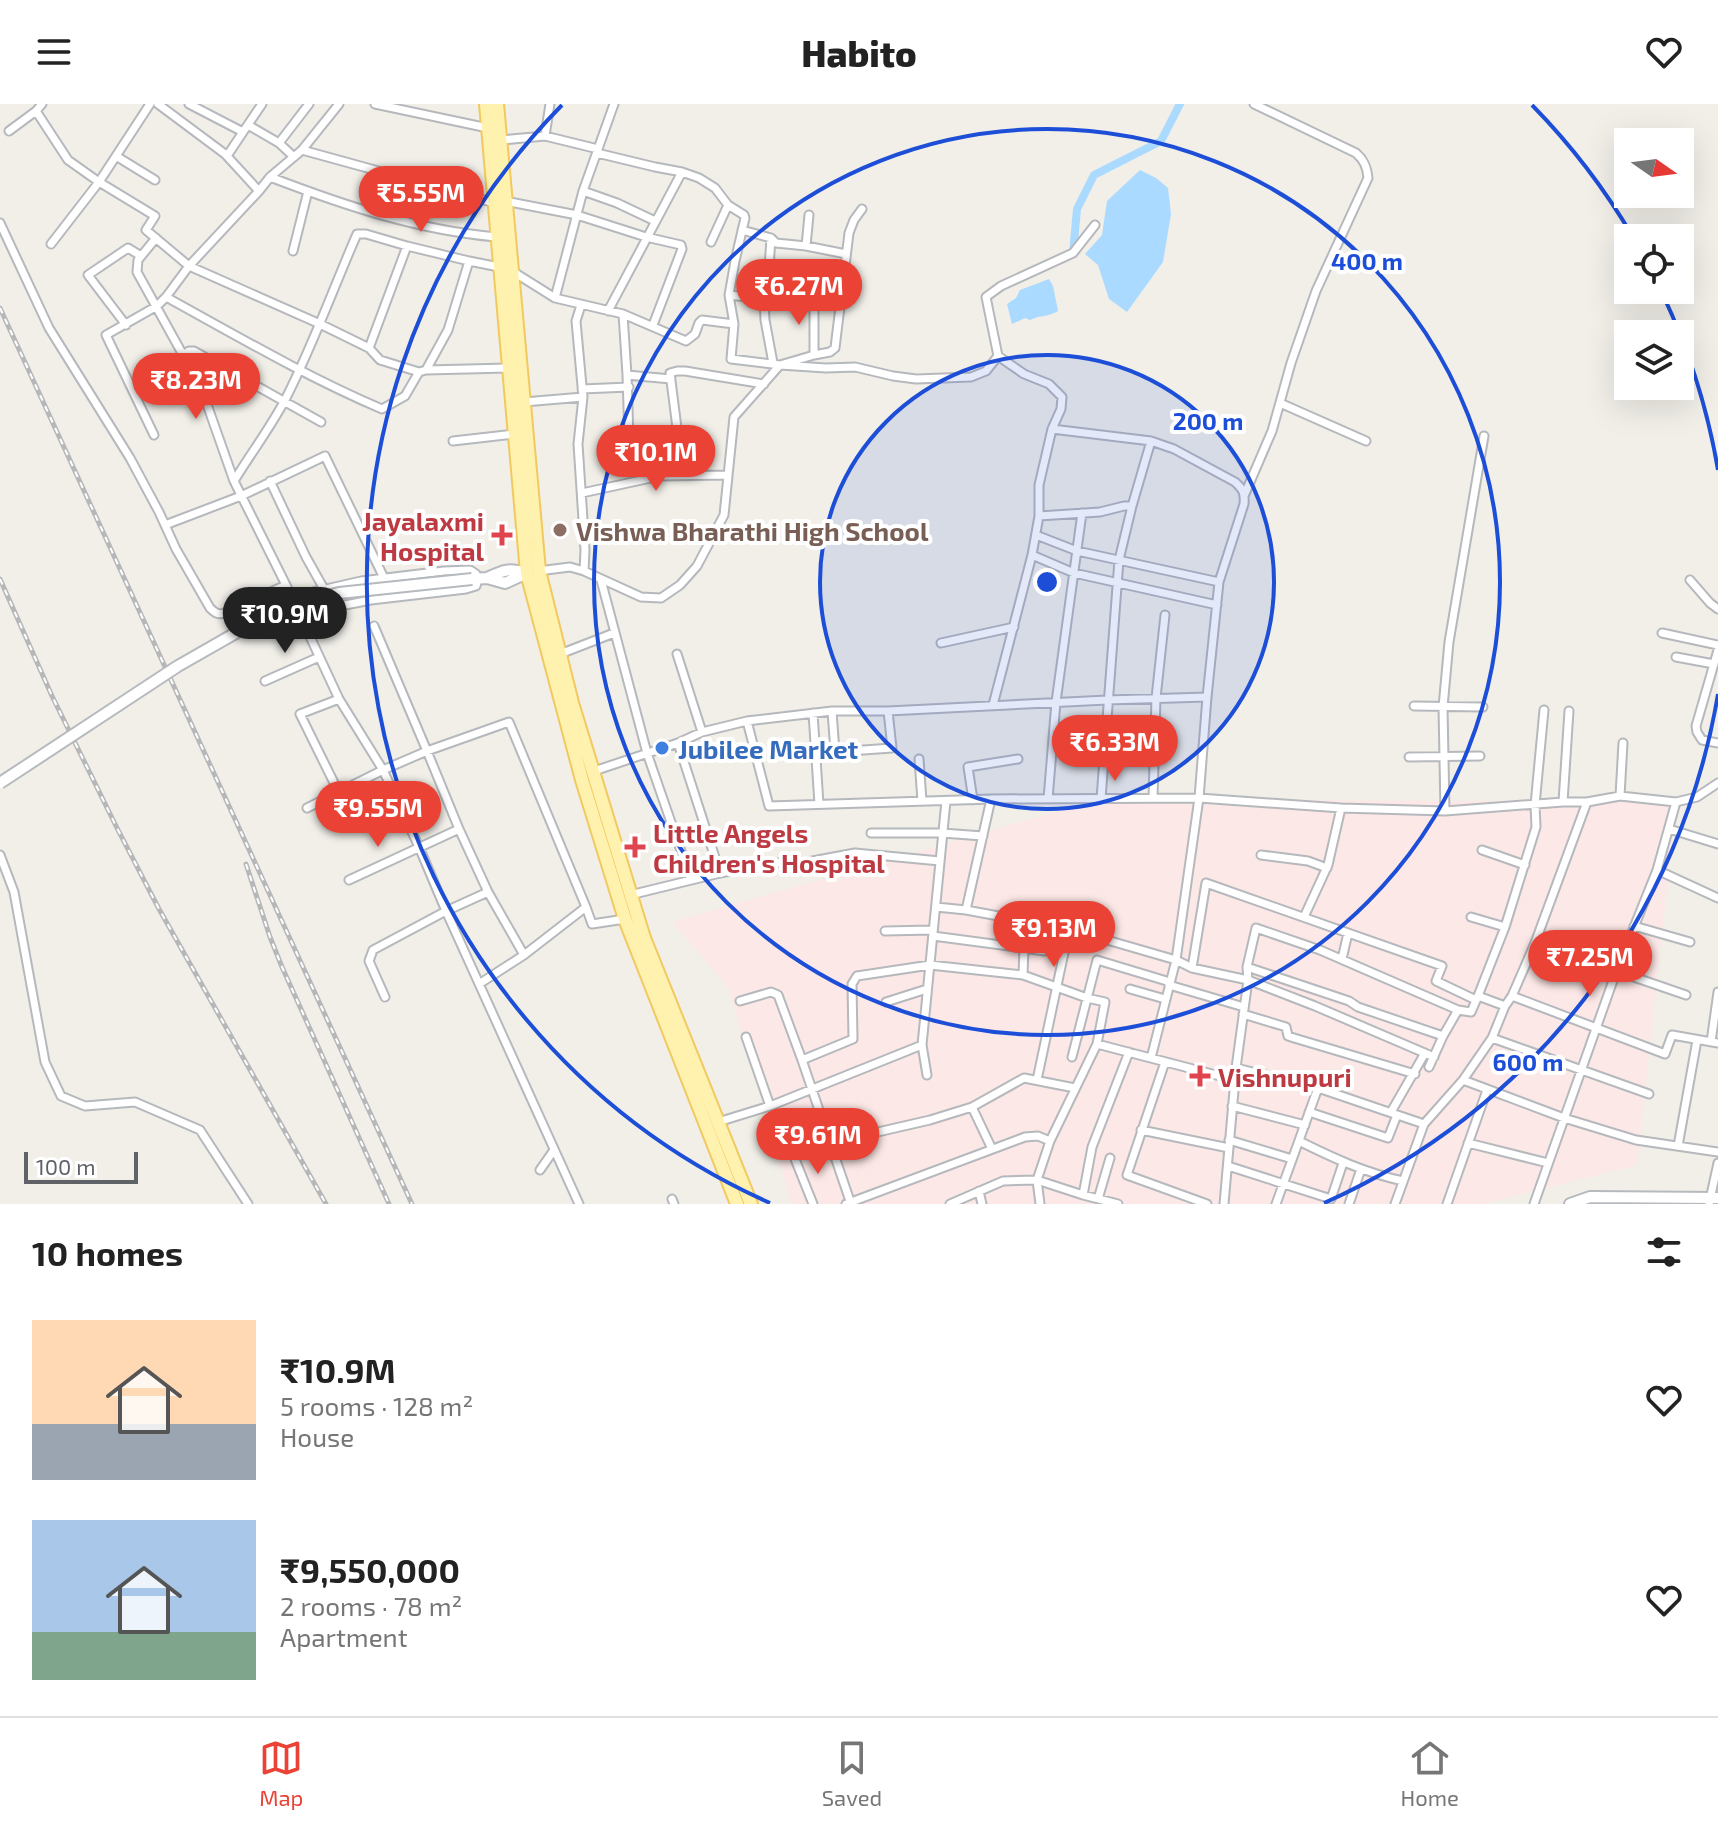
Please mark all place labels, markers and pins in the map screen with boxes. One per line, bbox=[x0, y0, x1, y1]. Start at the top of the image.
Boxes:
pin: ₹5.55M bbox=[356, 166, 486, 234]
pin: ₹6.27M bbox=[734, 259, 864, 327]
pin: ₹8.23M bbox=[131, 353, 261, 421]
pin: ₹10.1M bbox=[591, 425, 721, 493]
place label: Jayalaxmi Hospital bbox=[362, 505, 484, 566]
place label: Vishwa Bharathi High School bbox=[576, 515, 929, 546]
marker: Vishwa Bharathi High School bbox=[551, 521, 569, 539]
marker: Jayalaxmi Hospital bbox=[491, 524, 513, 546]
centre of rings bbox=[1033, 568, 1061, 596]
pin: ₹10.9M bbox=[220, 587, 350, 655]
pin: ₹6.33M bbox=[1050, 715, 1180, 783]
place label: Jubilee Market bbox=[678, 733, 859, 764]
marker: Jubilee Market bbox=[653, 739, 671, 757]
pin: ₹9.55M bbox=[313, 781, 443, 849]
place label: Little Angels Children's Hospital bbox=[653, 817, 885, 878]
marker: Little Angels Children's Hospital bbox=[624, 836, 646, 858]
pin: ₹9.13M bbox=[989, 901, 1119, 969]
pin: ₹7.25M bbox=[1525, 930, 1655, 998]
place label: Vishnupuri bbox=[1218, 1061, 1352, 1092]
marker: Vishnupuri bbox=[1189, 1065, 1211, 1087]
pin: ₹9.61M bbox=[753, 1108, 883, 1176]

